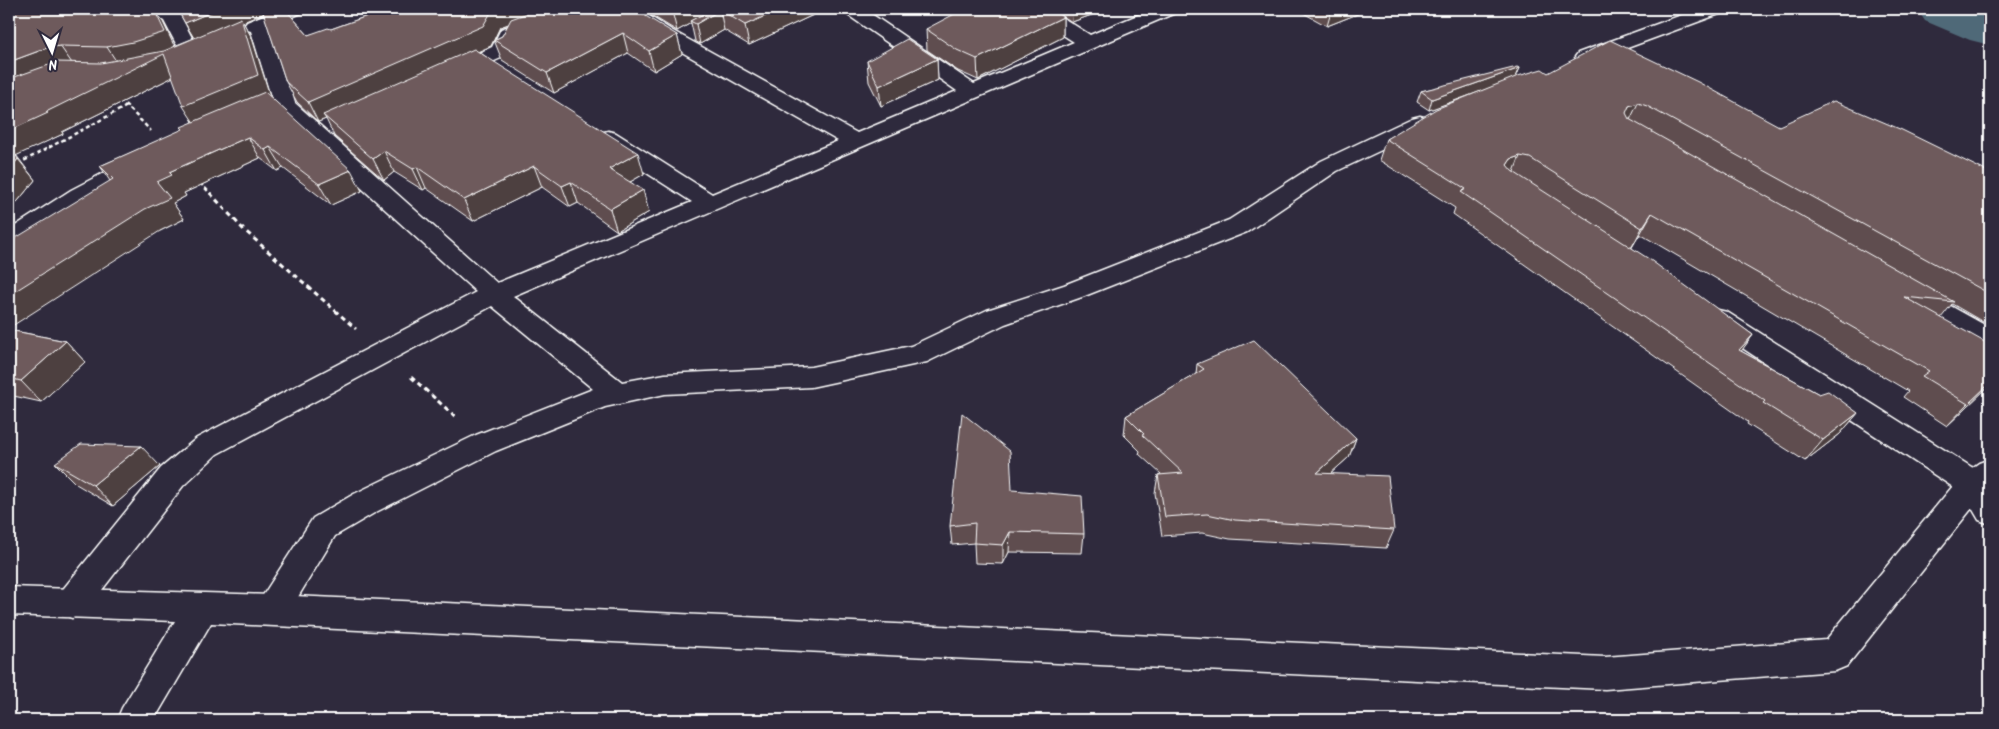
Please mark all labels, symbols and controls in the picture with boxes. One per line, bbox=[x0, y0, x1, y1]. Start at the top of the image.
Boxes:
north arrow bbox=[28, 28, 78, 78]
text: N bbox=[48, 53, 58, 75]

